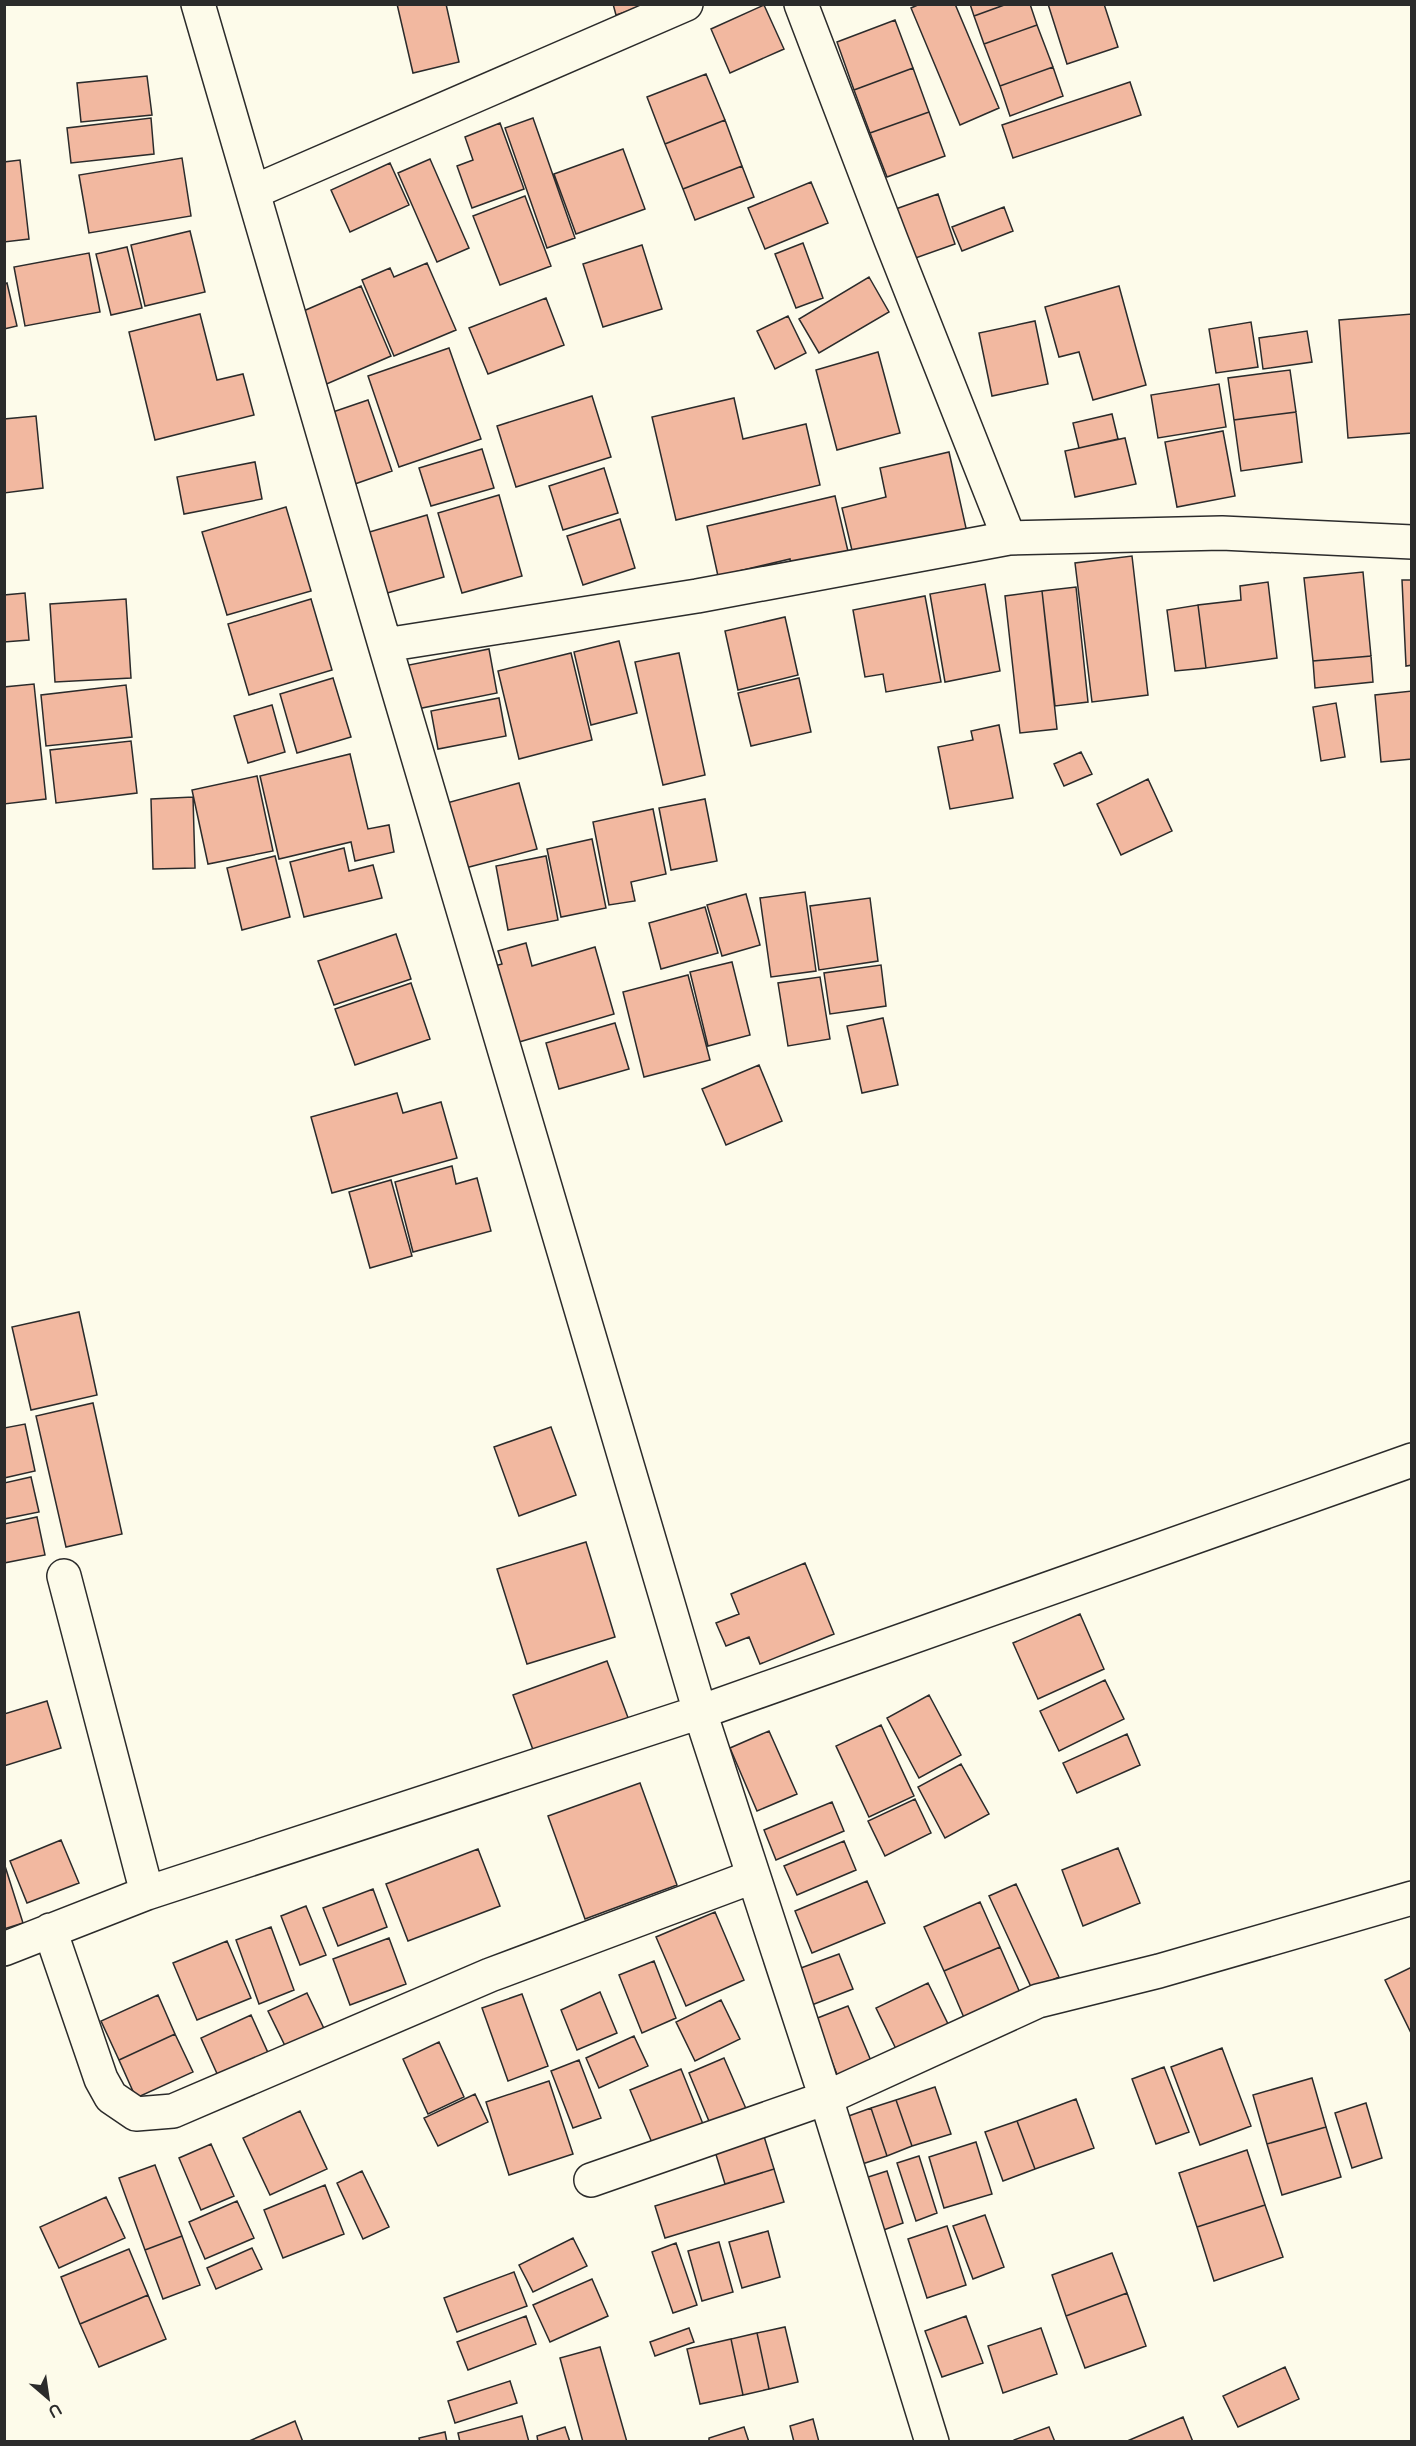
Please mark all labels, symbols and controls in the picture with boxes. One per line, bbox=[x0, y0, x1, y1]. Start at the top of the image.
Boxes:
north arrow bbox=[18, 2368, 78, 2428]
text: U bbox=[45, 2399, 65, 2422]

